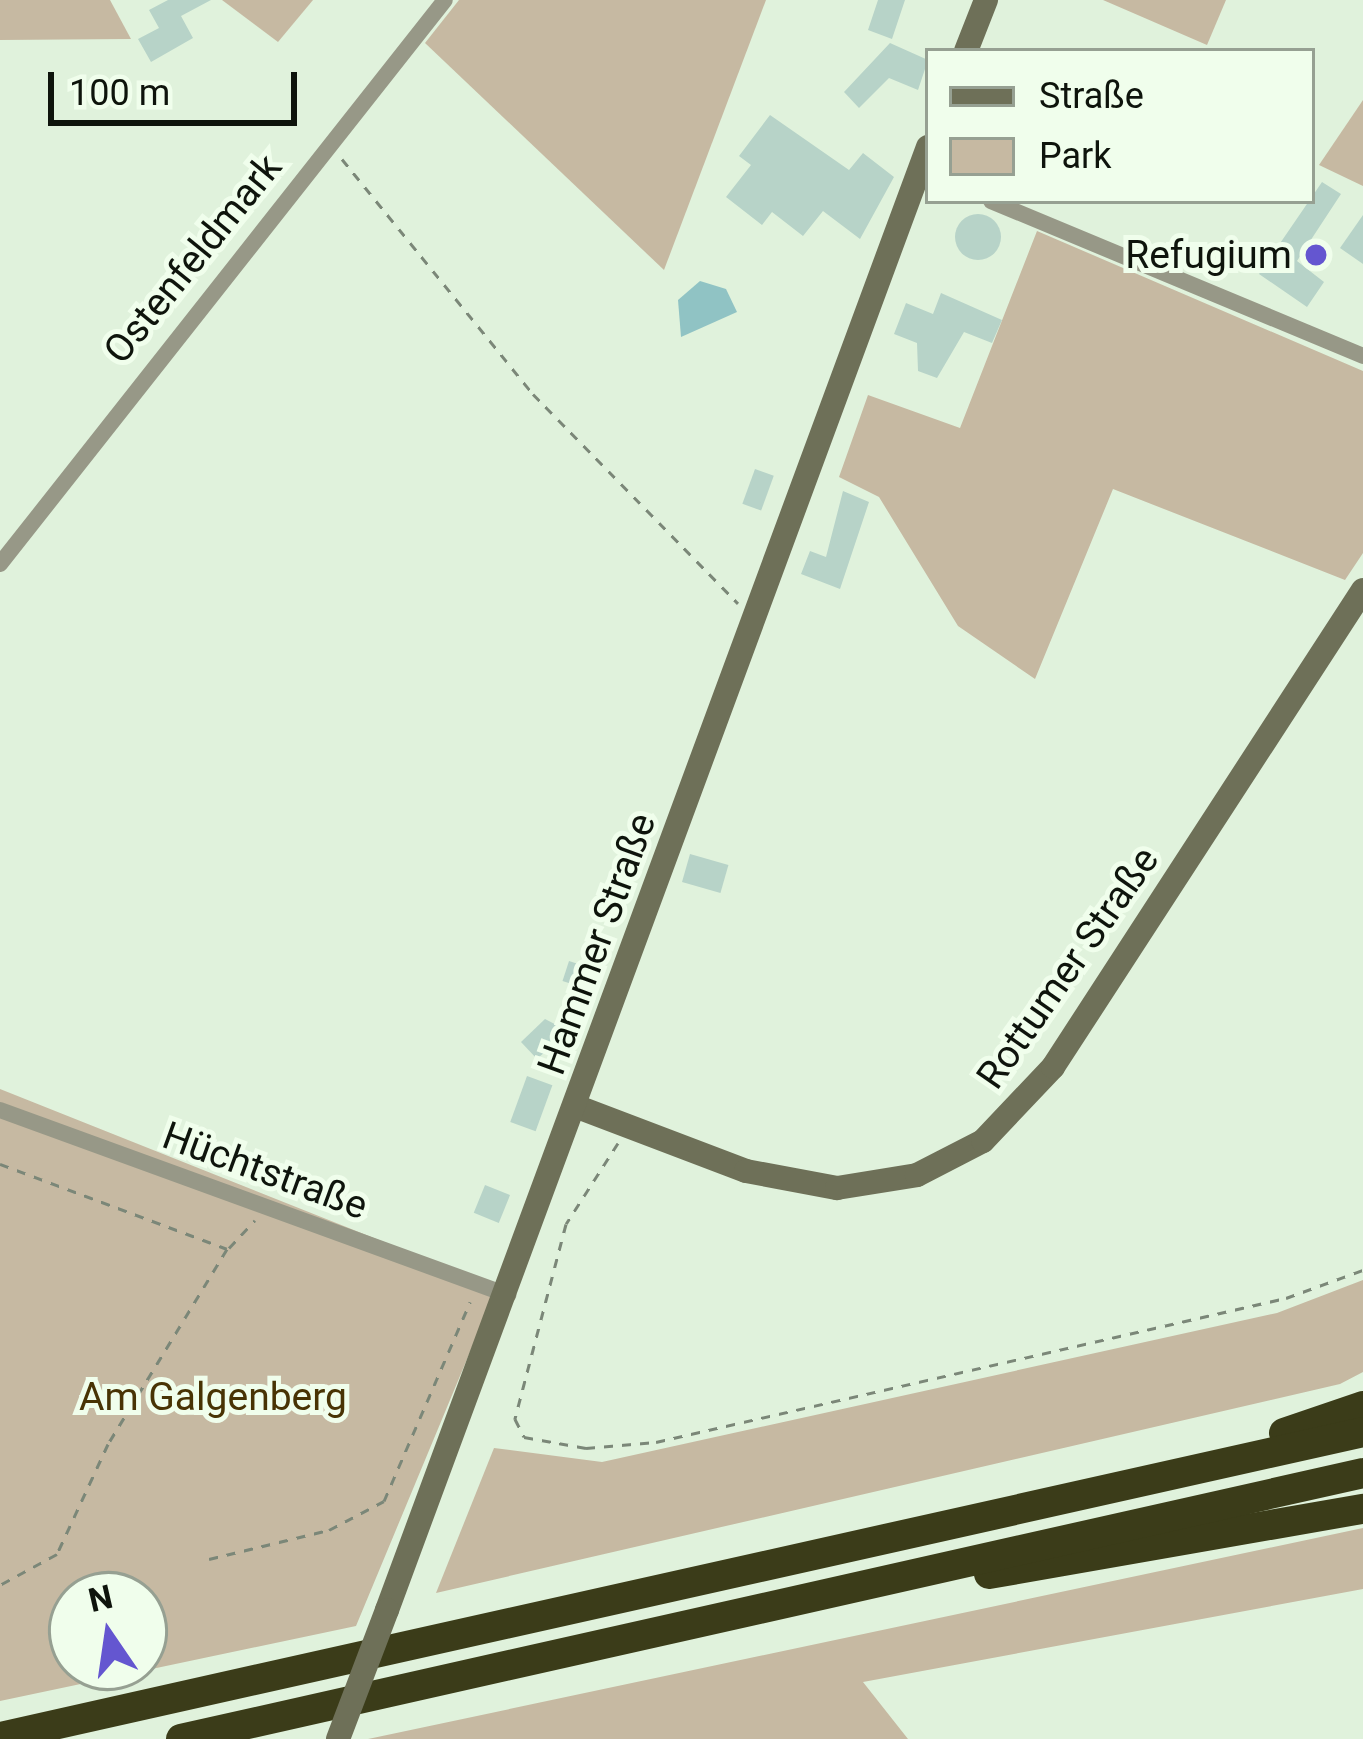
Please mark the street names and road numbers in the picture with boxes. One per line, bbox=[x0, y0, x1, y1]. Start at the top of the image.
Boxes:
street label: Ostenfeldmark bbox=[94, 145, 292, 373]
street label: Hammer Straße bbox=[528, 807, 666, 1081]
street label: Rottumer Straße bbox=[967, 838, 1169, 1098]
street label: Hüchtstraße bbox=[156, 1112, 374, 1230]

